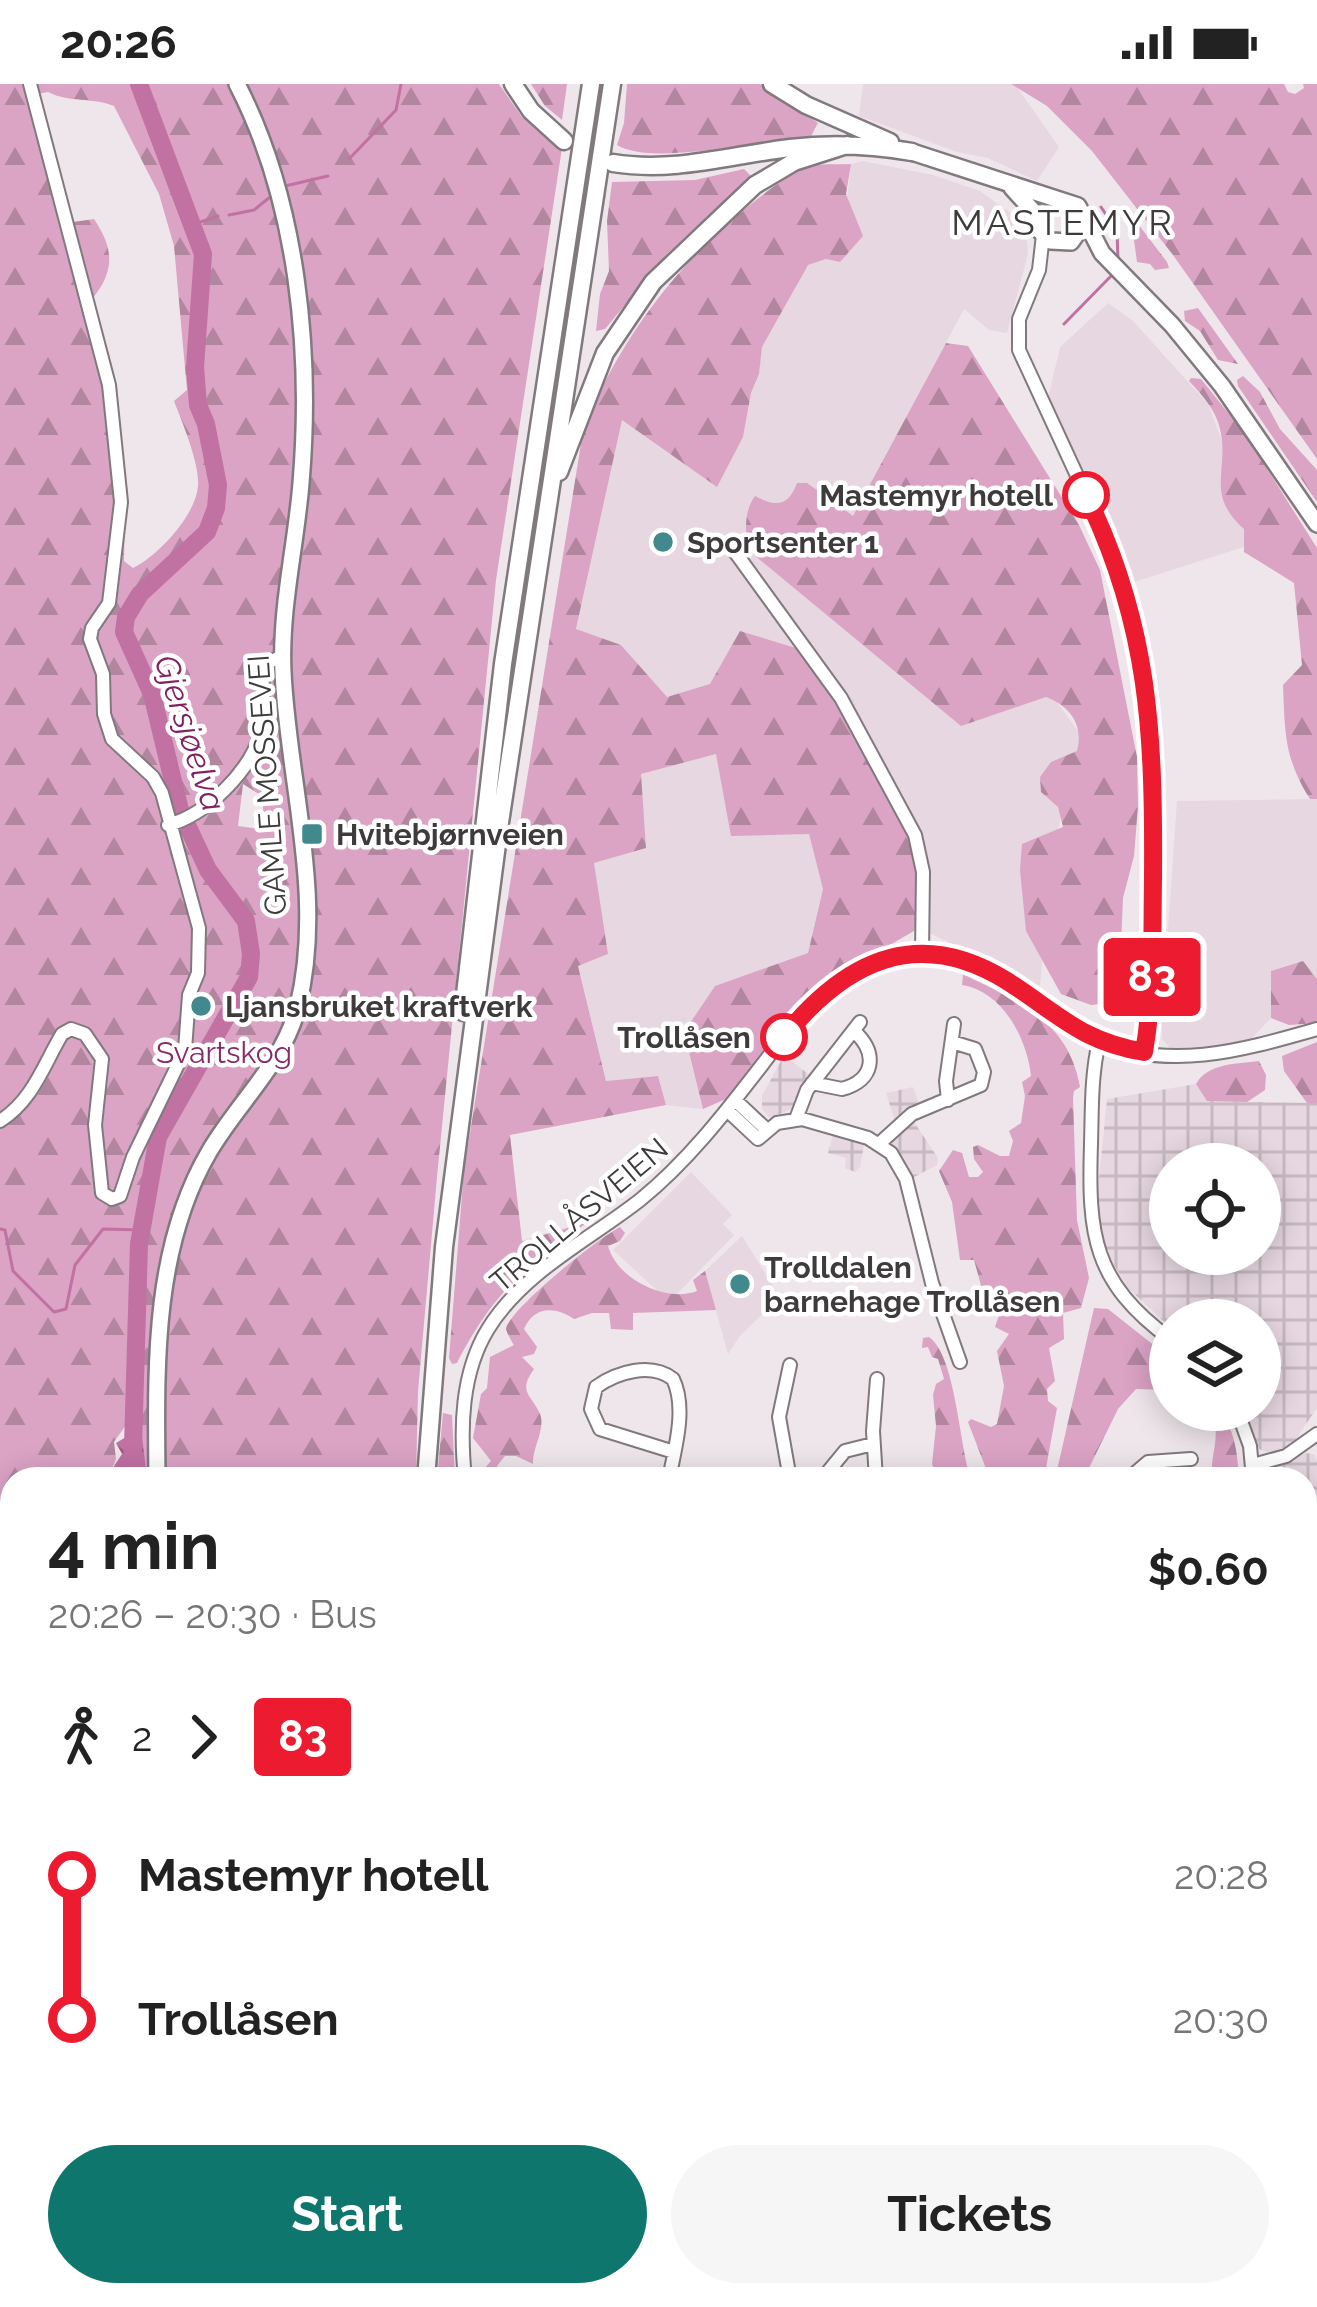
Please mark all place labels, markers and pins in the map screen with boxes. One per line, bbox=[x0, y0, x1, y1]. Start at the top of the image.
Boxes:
marker: Mastemyr hotell bbox=[1064, 473, 1108, 517]
place label: Mastemyr hotell bbox=[819, 478, 1053, 513]
place label: Sportsenter 1 bbox=[687, 525, 879, 560]
marker: Sportsenter 1 bbox=[650, 529, 676, 555]
place label: Hvitebjørnveien bbox=[336, 817, 564, 852]
marker: Hvitebjørnveien bbox=[299, 821, 325, 847]
place label: Ljansbruket kraftverk bbox=[225, 989, 533, 1024]
marker: Ljansbruket kraftverk bbox=[188, 993, 214, 1019]
marker: Trollåsen bbox=[762, 1015, 806, 1059]
place label: Trollåsen bbox=[617, 1020, 751, 1055]
place label: Trolldalen barnehage Trollåsen bbox=[764, 1250, 1060, 1319]
marker: Trolldalen barnehage Trollåsen bbox=[727, 1271, 753, 1297]

